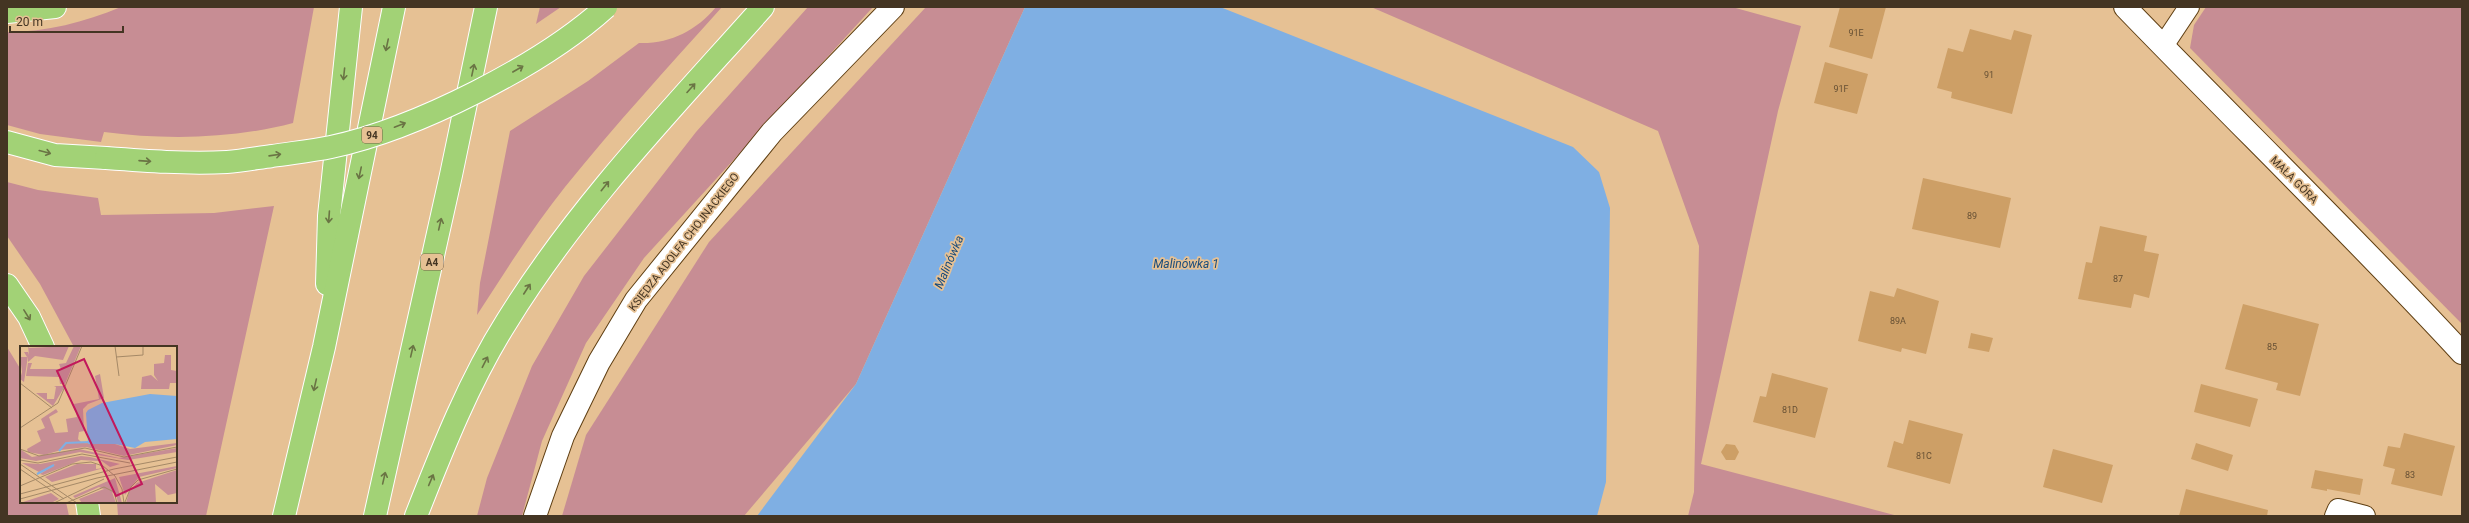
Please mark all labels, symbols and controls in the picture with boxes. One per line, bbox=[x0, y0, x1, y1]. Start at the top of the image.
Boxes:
scale bar bbox=[10, 8, 123, 34]
text: 20 m bbox=[16, 15, 43, 29]
house number: 91E bbox=[1848, 28, 1864, 38]
one-way arrow bbox=[382, 38, 390, 51]
one-way arrow bbox=[469, 63, 477, 76]
one-way arrow bbox=[512, 64, 524, 72]
one-way arrow bbox=[340, 67, 347, 80]
house number: 91 bbox=[1984, 70, 1994, 80]
one-way arrow bbox=[686, 83, 696, 93]
house number: 91F bbox=[1833, 84, 1849, 94]
one-way arrow bbox=[394, 120, 406, 128]
road number: 94 bbox=[362, 127, 382, 143]
one-way arrow bbox=[38, 149, 51, 156]
one-way arrow bbox=[268, 151, 281, 159]
street label: MAŁA GÓRA bbox=[2268, 154, 2321, 207]
one-way arrow bbox=[138, 158, 151, 165]
one-way arrow bbox=[356, 166, 364, 179]
street label: KSIĘDZA ADOLFA CHOJNACKIEGO bbox=[626, 170, 742, 314]
one-way arrow bbox=[601, 180, 610, 191]
one-way arrow bbox=[326, 210, 333, 223]
house number: 89 bbox=[1967, 211, 1977, 221]
one-way arrow bbox=[437, 218, 445, 231]
water label: Malinówka bbox=[932, 233, 966, 291]
road number: A4 bbox=[421, 254, 443, 270]
water label: Malinówka 1 bbox=[1153, 257, 1219, 271]
house number: 87 bbox=[2113, 274, 2123, 284]
one-way arrow bbox=[523, 284, 531, 295]
one-way arrow bbox=[23, 309, 31, 320]
house number: 89A bbox=[1890, 316, 1906, 326]
house number: 85 bbox=[2267, 342, 2277, 352]
one-way arrow bbox=[409, 345, 417, 358]
inset map bbox=[20, 346, 177, 503]
one-way arrow bbox=[482, 356, 489, 368]
one-way arrow bbox=[311, 378, 319, 391]
house number: 81D bbox=[1782, 405, 1798, 415]
house number: 81C bbox=[1916, 451, 1932, 461]
house number: 83 bbox=[2405, 470, 2415, 480]
one-way arrow bbox=[380, 472, 388, 485]
one-way arrow bbox=[427, 474, 435, 486]

